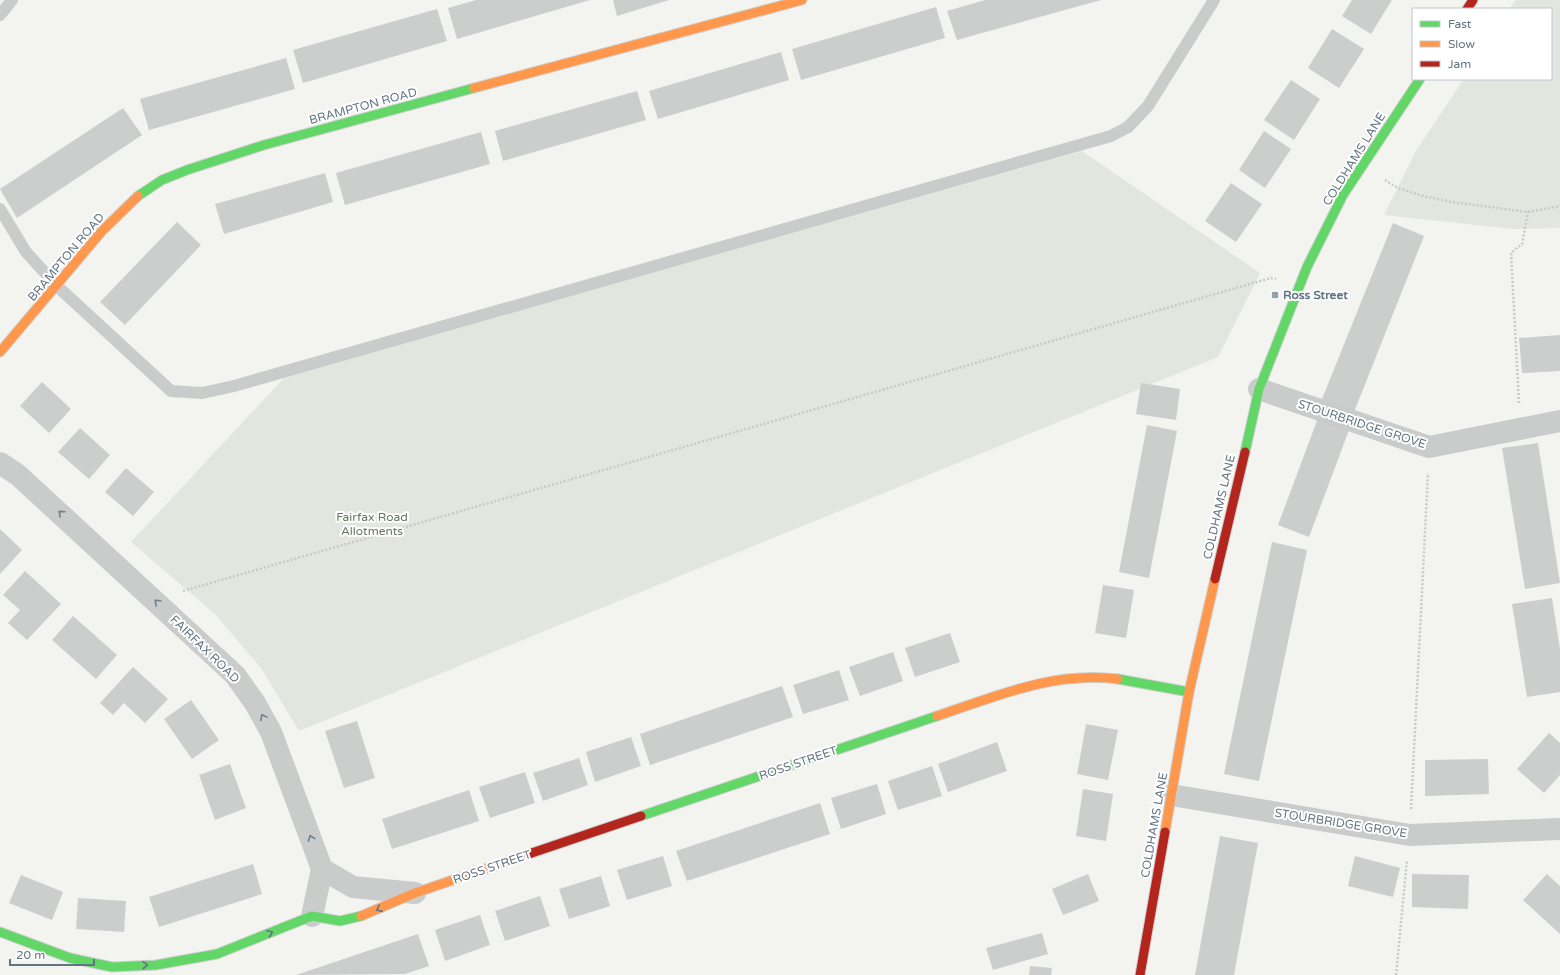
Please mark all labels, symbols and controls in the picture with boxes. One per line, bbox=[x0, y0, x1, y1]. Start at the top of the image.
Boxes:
legend bbox=[1412, 8, 1552, 80]
text: Fast bbox=[1448, 17, 1472, 31]
text: Slow bbox=[1448, 37, 1475, 51]
text: Jam bbox=[1448, 57, 1471, 71]
street label: BRAMPTON ROAD bbox=[308, 85, 418, 127]
street label: COLDHAMS LANE bbox=[1320, 110, 1388, 208]
street label: BRAMPTON ROAD bbox=[25, 210, 107, 304]
place label: Ross Street bbox=[1283, 288, 1348, 302]
marker: Ross Street bbox=[1270, 290, 1280, 300]
street label: STOURBRIDGE GROVE bbox=[1296, 397, 1428, 451]
street label: COLDHAMS LANE bbox=[1200, 453, 1238, 561]
park label: Fairfax Road Allotments bbox=[336, 510, 408, 538]
one-way arrow bbox=[58, 511, 66, 518]
one-way arrow bbox=[154, 599, 162, 607]
street label: FAIRFAX ROAD bbox=[167, 612, 243, 686]
one-way arrow bbox=[260, 714, 267, 722]
street label: ROSS STREET bbox=[757, 743, 840, 783]
street label: COLDHAMS LANE bbox=[1138, 771, 1170, 879]
street label: STOURBRIDGE GROVE bbox=[1274, 806, 1408, 840]
one-way arrow bbox=[307, 835, 315, 842]
street label: ROSS STREET bbox=[451, 847, 534, 887]
one-way arrow bbox=[375, 904, 383, 912]
one-way arrow bbox=[267, 929, 274, 937]
scale bar bbox=[10, 941, 94, 967]
text: 20 m bbox=[16, 948, 45, 962]
one-way arrow bbox=[142, 961, 148, 969]

